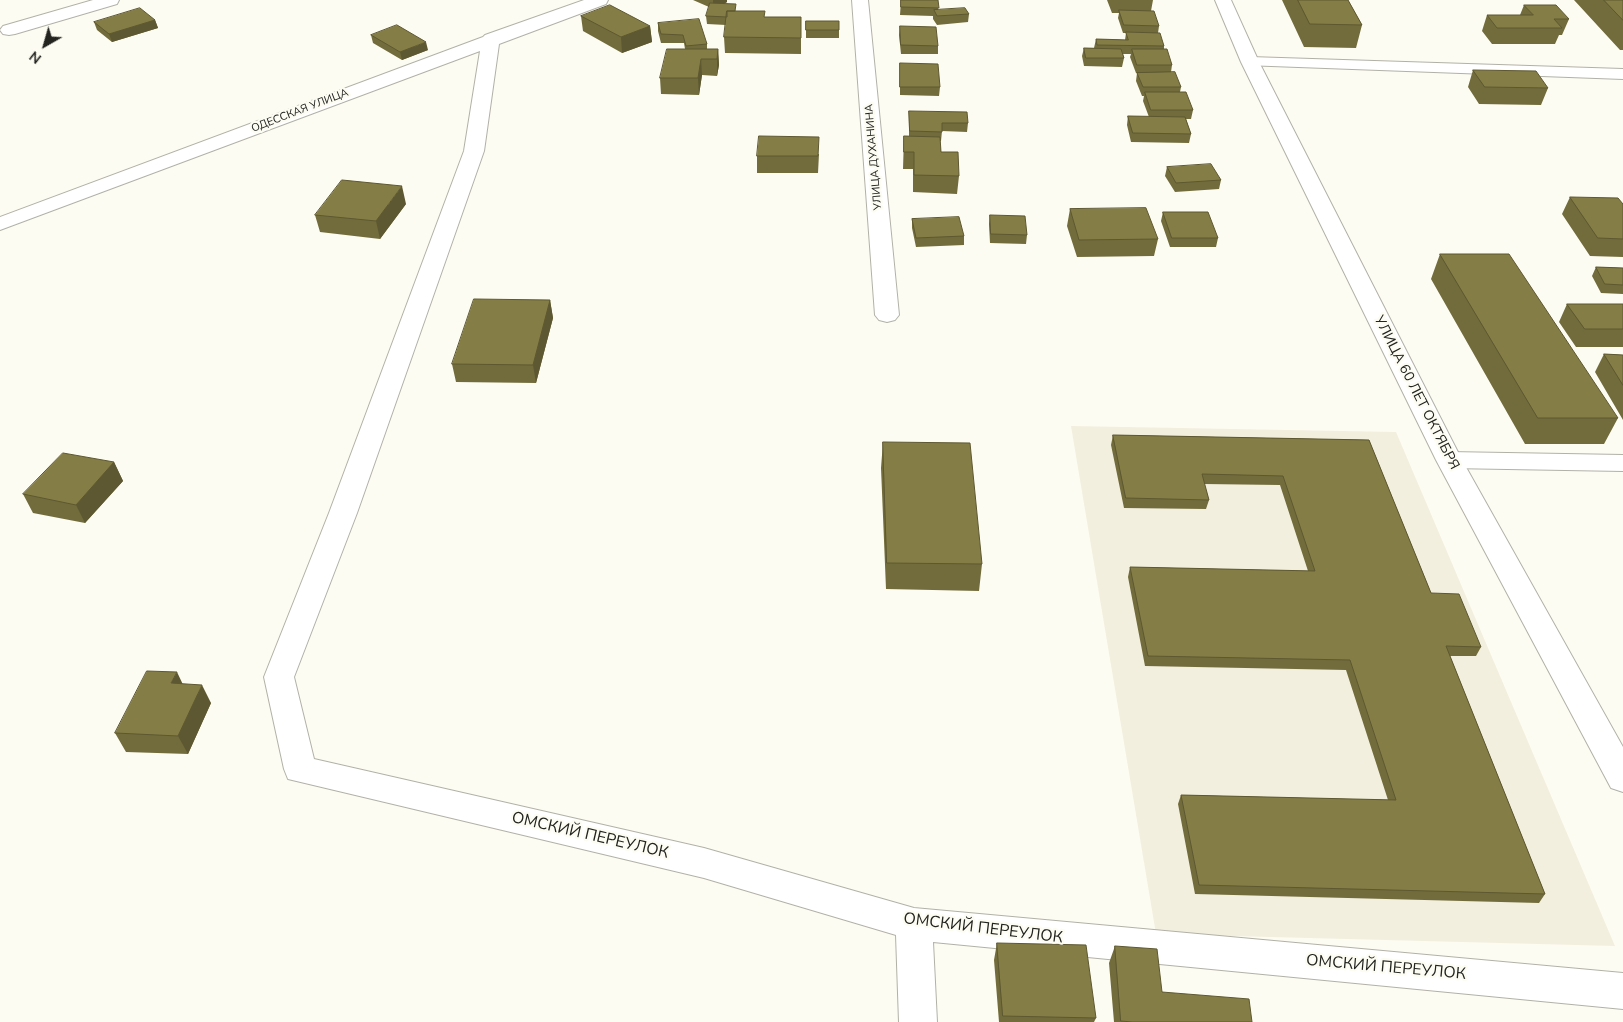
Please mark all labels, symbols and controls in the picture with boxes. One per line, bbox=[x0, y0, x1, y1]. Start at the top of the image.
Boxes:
north arrow bbox=[20, 20, 70, 70]
text: N bbox=[25, 47, 45, 68]
street label: ОДЕССКАЯ УЛИЦА bbox=[250, 86, 350, 136]
street label: УЛИЦА ДУХАНИНА bbox=[863, 103, 885, 211]
street label: УЛИЦА 60 ЛЕТ ОКТЯБРЯ bbox=[1370, 313, 1462, 473]
street label: ОМСКИЙ ПЕРЕУЛОК bbox=[510, 809, 670, 863]
street label: ОМСКИЙ ПЕРЕУЛОК bbox=[902, 910, 1064, 948]
street label: ОМСКИЙ ПЕРЕУЛОК bbox=[1305, 951, 1467, 985]

